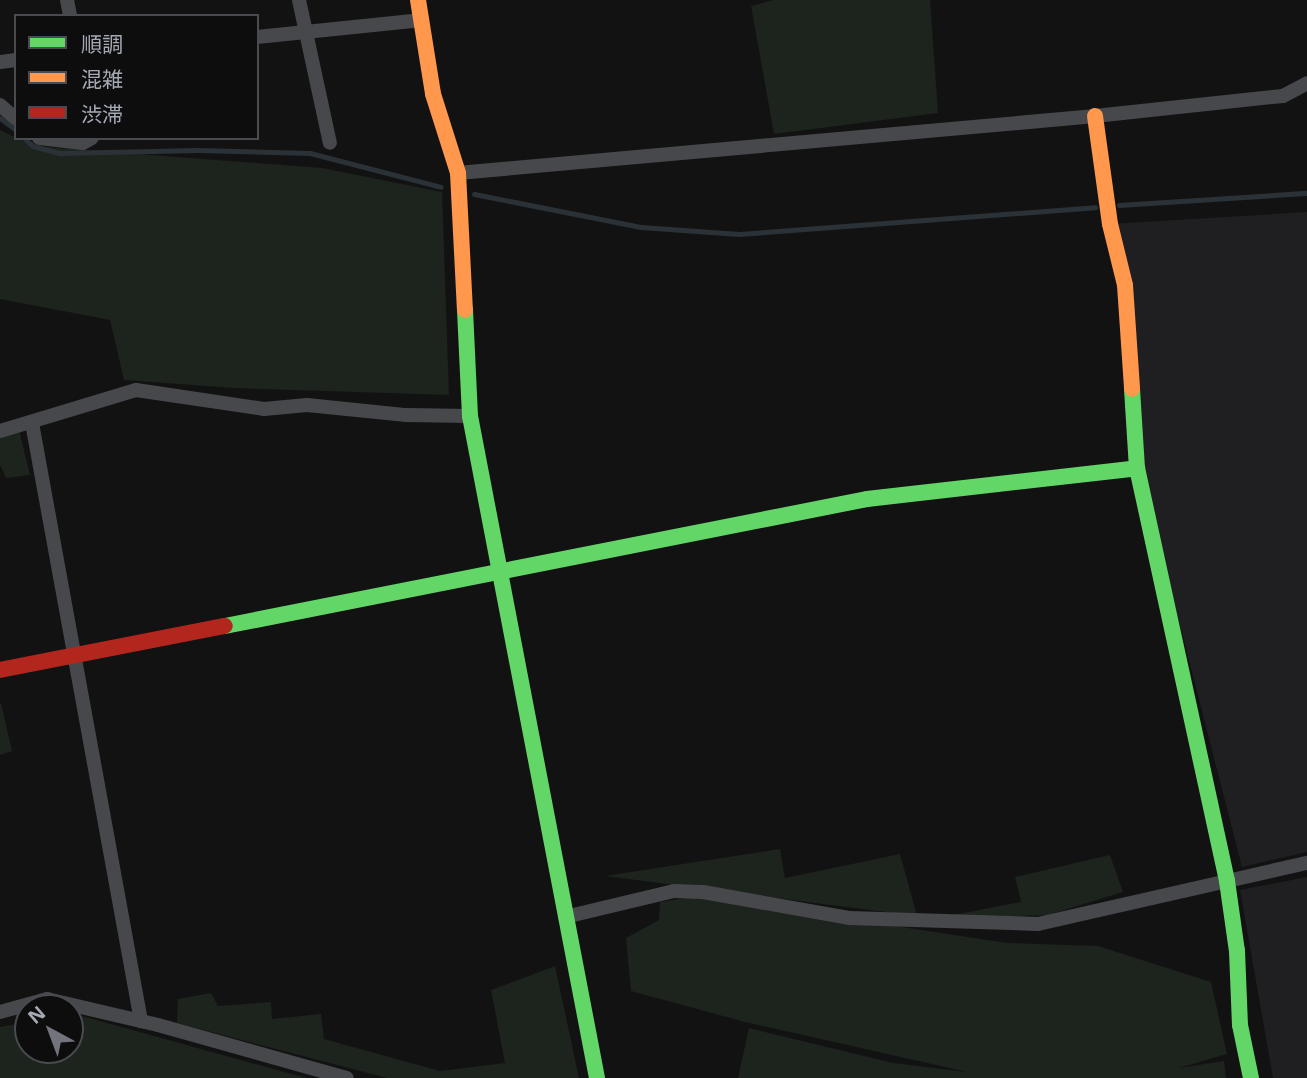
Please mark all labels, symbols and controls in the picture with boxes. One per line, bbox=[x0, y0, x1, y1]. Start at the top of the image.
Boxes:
legend bbox=[14, 14, 259, 140]
text: 順調 bbox=[81, 30, 123, 58]
text: 混雑 bbox=[81, 65, 123, 93]
text: 渋滞 bbox=[81, 100, 123, 128]
north arrow bbox=[14, 994, 84, 1064]
text: N bbox=[22, 1000, 51, 1030]

